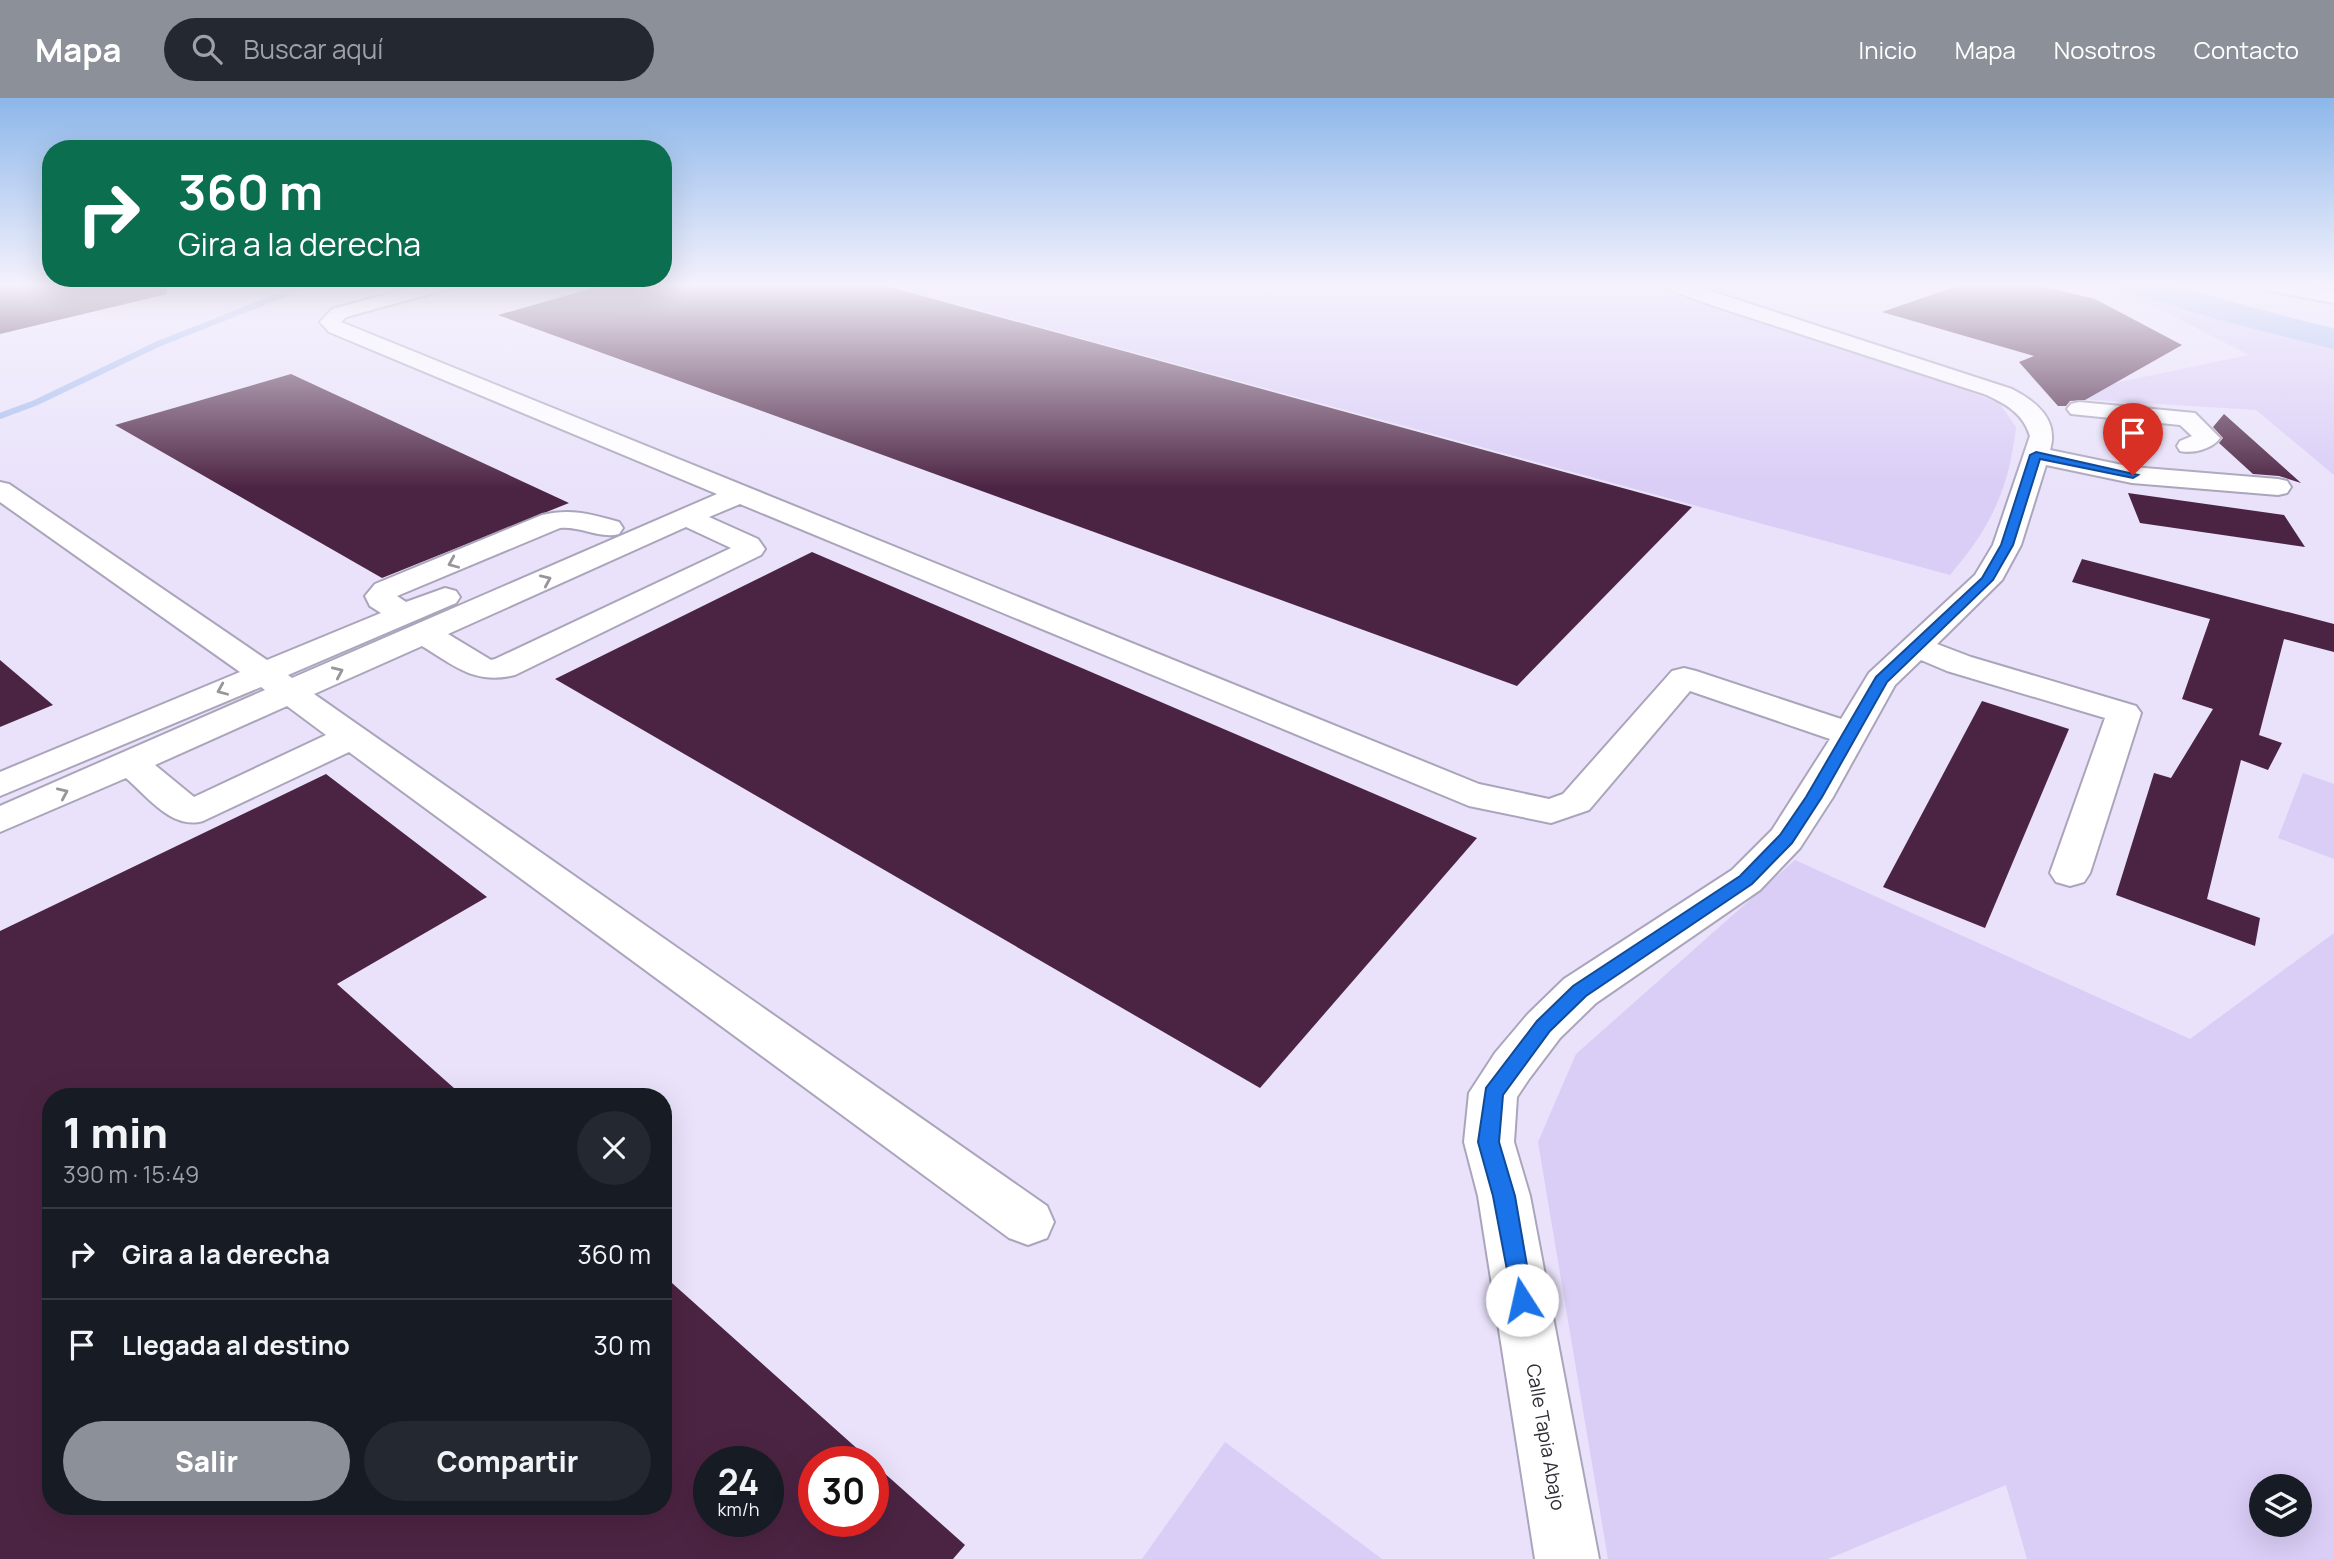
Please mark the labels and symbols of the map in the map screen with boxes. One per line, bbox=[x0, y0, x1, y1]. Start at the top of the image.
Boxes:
pin bbox=[2103, 403, 2163, 475]
one-way arrow bbox=[448, 554, 460, 568]
one-way arrow bbox=[539, 574, 551, 588]
one-way arrow bbox=[331, 666, 343, 680]
one-way arrow bbox=[217, 682, 230, 696]
one-way arrow bbox=[55, 787, 68, 801]
position arrow bbox=[1485, 1263, 1559, 1337]
street label: Calle Tapia Abajo bbox=[1520, 1362, 1572, 1512]
speed limit sign: 30 bbox=[798, 1446, 889, 1537]

